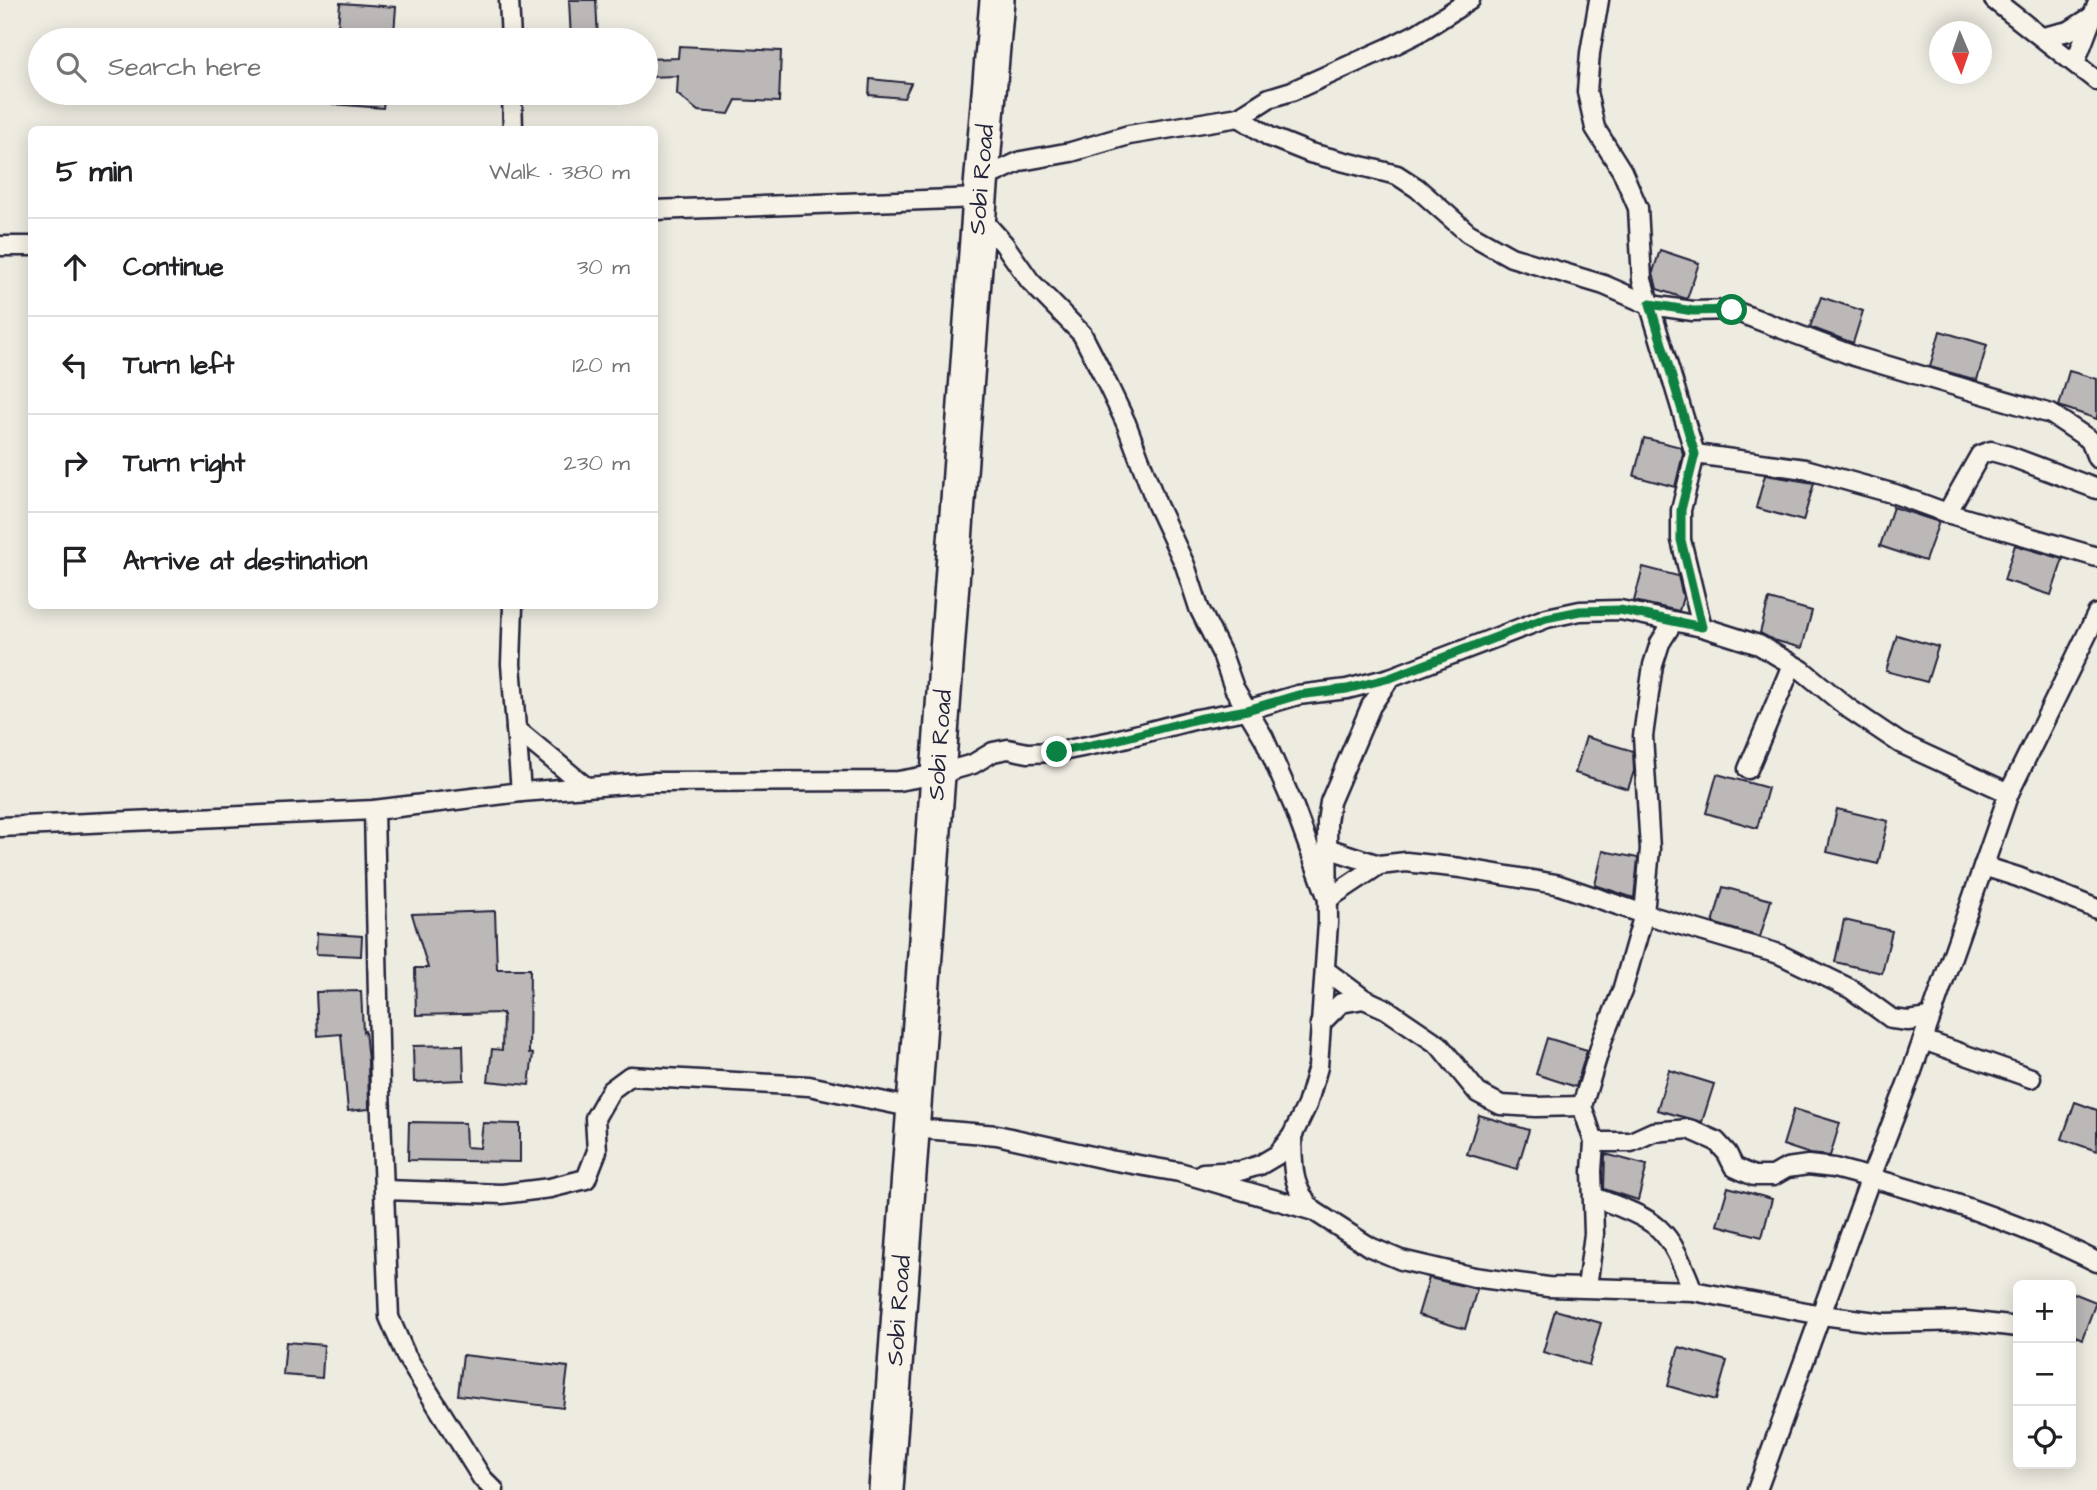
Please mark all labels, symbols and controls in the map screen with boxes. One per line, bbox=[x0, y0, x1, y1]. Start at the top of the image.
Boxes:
north arrow bbox=[1929, 21, 1992, 84]
search box bbox=[28, 28, 658, 105]
icon: search bbox=[52, 48, 90, 86]
text: Search here bbox=[108, 49, 261, 85]
street label: Sobi Road bbox=[960, 123, 1003, 236]
text: 5 min bbox=[56, 151, 132, 193]
text: Walk · 380 m bbox=[489, 156, 630, 188]
icon: ahead bbox=[56, 248, 94, 286]
text: Continue bbox=[123, 249, 224, 285]
text: 30 m bbox=[577, 251, 630, 283]
route start bbox=[1716, 294, 1747, 325]
icon: left bbox=[56, 346, 94, 384]
text: Turn left bbox=[123, 347, 234, 383]
text: 120 m bbox=[572, 349, 630, 381]
icon: right bbox=[56, 444, 94, 482]
text: Turn right bbox=[123, 445, 245, 481]
text: 230 m bbox=[564, 447, 630, 479]
icon: arrive bbox=[56, 542, 94, 580]
text: Arrive at destination bbox=[123, 543, 368, 579]
street label: Sobi Road bbox=[919, 688, 961, 801]
route end bbox=[1041, 736, 1072, 767]
street label: Sobi Road bbox=[878, 1254, 920, 1367]
map controls bbox=[2013, 1280, 2076, 1469]
button: + bbox=[2013, 1280, 2076, 1343]
button: − bbox=[2013, 1343, 2076, 1406]
button: locate bbox=[2013, 1406, 2076, 1469]

